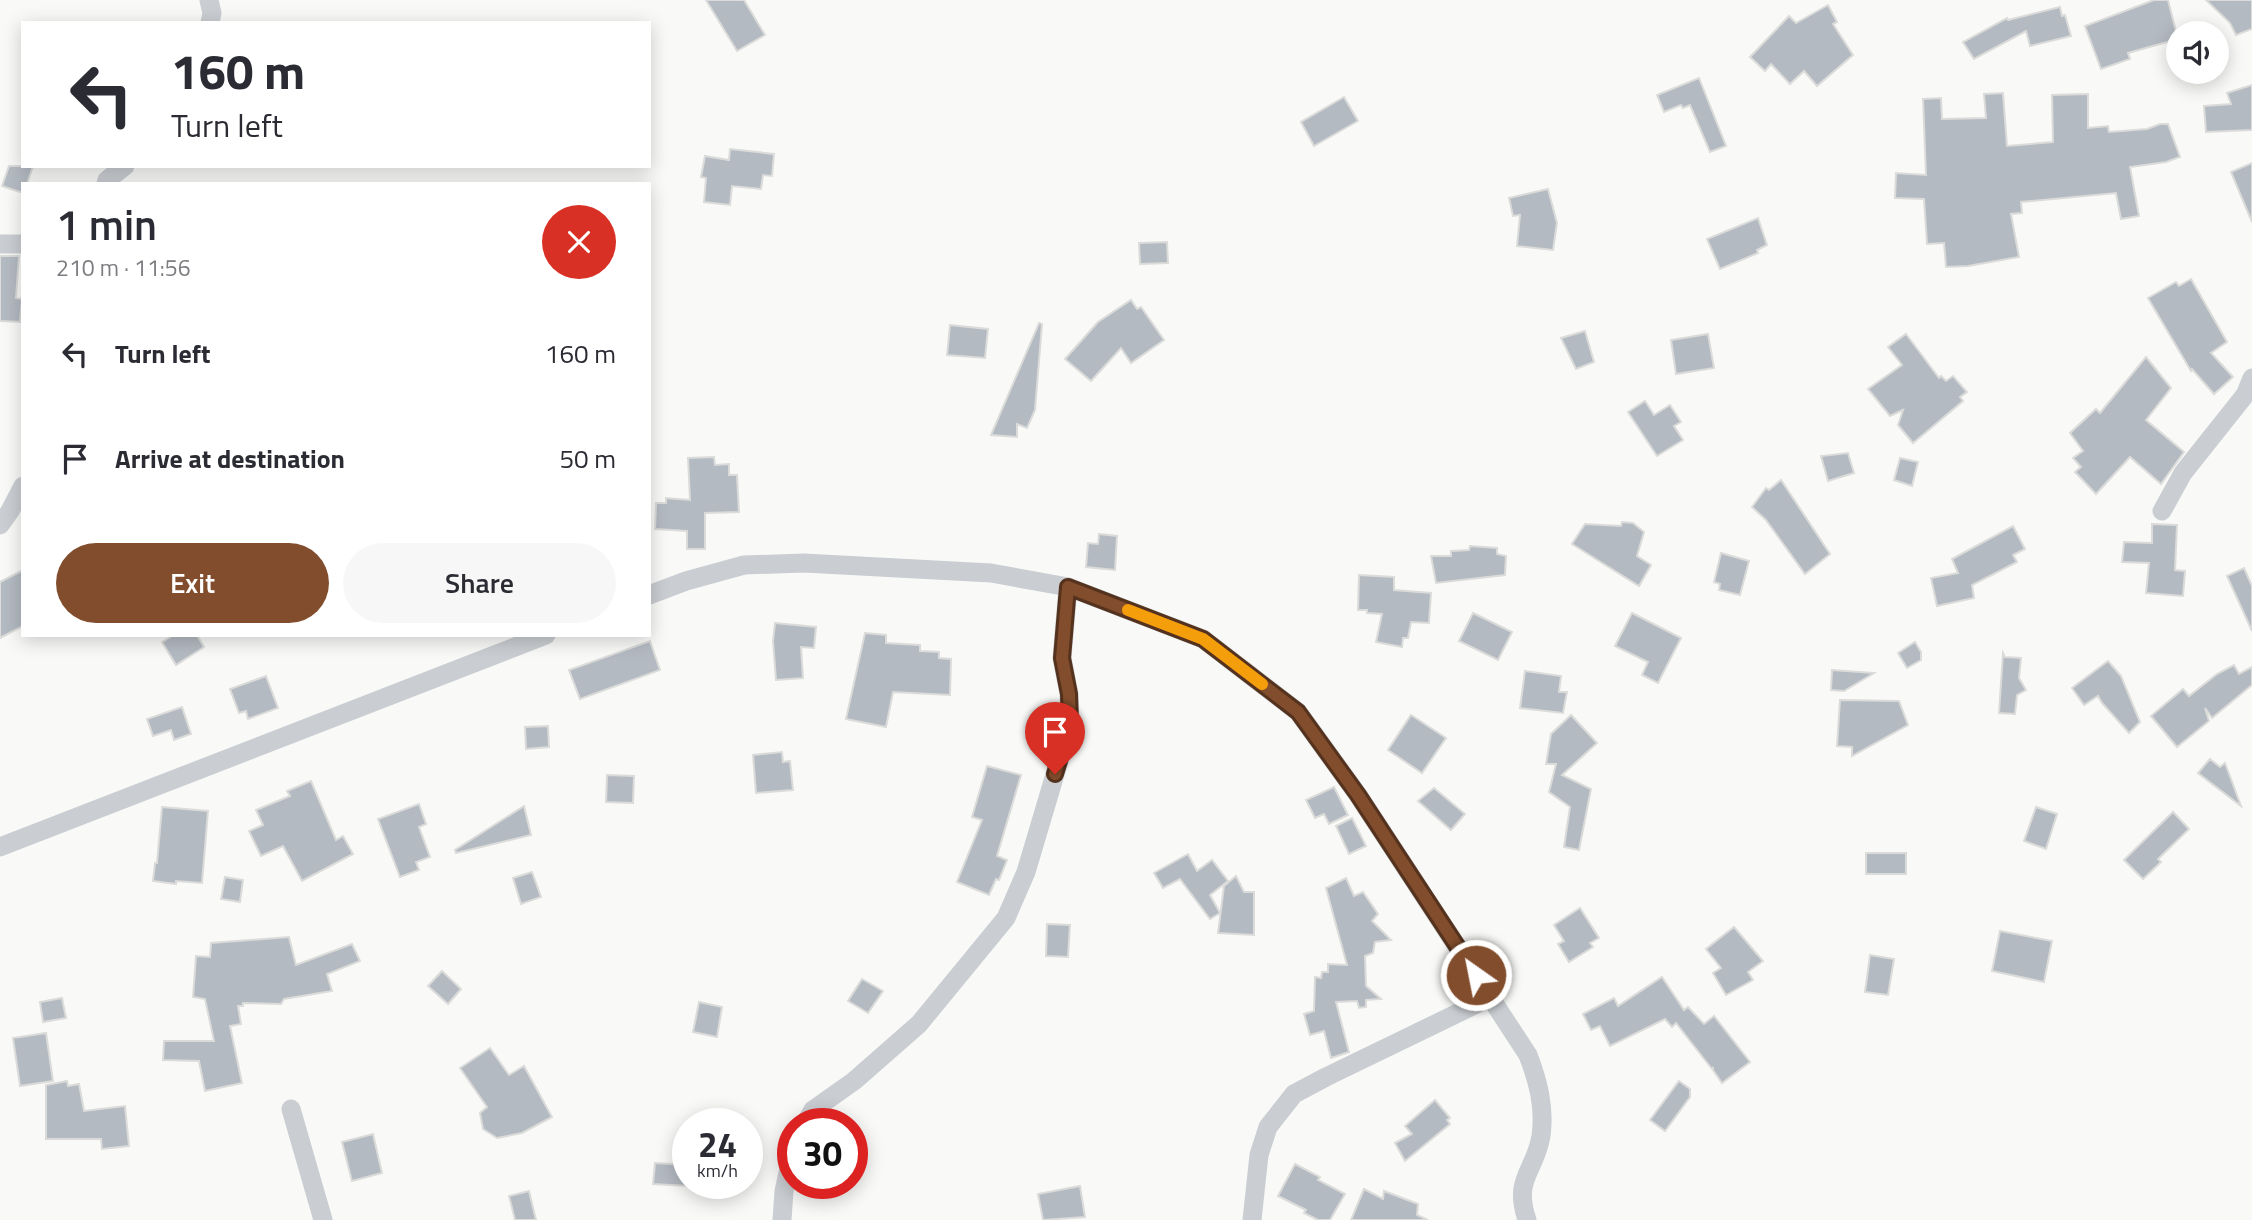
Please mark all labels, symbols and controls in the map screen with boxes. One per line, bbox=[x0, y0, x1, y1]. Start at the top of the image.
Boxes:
map controls bbox=[2166, 21, 2229, 84]
button: sound bbox=[2166, 21, 2229, 84]
text: 160 m bbox=[171, 33, 305, 108]
icon: left bbox=[56, 49, 147, 140]
text: Turn left bbox=[171, 101, 283, 149]
text: 1 min bbox=[56, 192, 157, 256]
button: close bbox=[542, 205, 616, 279]
text: 210 m · 11:56 bbox=[56, 250, 191, 285]
text: Turn left bbox=[115, 334, 210, 373]
text: 160 m bbox=[545, 334, 616, 373]
icon: left bbox=[56, 335, 94, 373]
text: Arrive at destination bbox=[115, 439, 345, 478]
text: 50 m bbox=[559, 439, 616, 478]
icon: arrive bbox=[56, 440, 94, 478]
button: Exit bbox=[56, 543, 329, 623]
button: Share bbox=[343, 543, 616, 623]
pin bbox=[1025, 702, 1085, 774]
icon: arrive bbox=[1036, 713, 1074, 751]
position arrow bbox=[1439, 938, 1513, 1012]
speed limit sign: 30 bbox=[777, 1108, 868, 1199]
text: 24 bbox=[698, 1117, 737, 1171]
text: km/h bbox=[697, 1157, 738, 1184]

